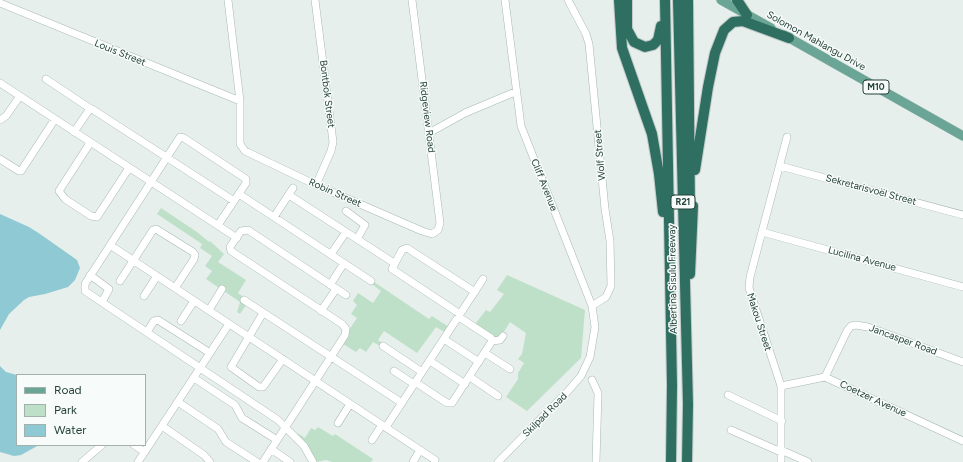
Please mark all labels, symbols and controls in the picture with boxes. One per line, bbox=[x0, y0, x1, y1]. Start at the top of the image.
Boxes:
street label: Solomon Mahlangu Drive bbox=[764, 9, 868, 73]
street label: Louis Street bbox=[93, 37, 147, 69]
street label: Bontbok Street bbox=[317, 59, 337, 129]
road number: M10 bbox=[863, 80, 889, 94]
street label: Ridgeview Road bbox=[417, 81, 437, 153]
street label: Wolf Street bbox=[592, 129, 608, 181]
street label: Cliff Avenue bbox=[528, 157, 560, 213]
street label: Sekretarisvoël Street bbox=[824, 172, 918, 208]
street label: Robin Street bbox=[307, 176, 363, 210]
road number: R21 bbox=[671, 195, 695, 209]
street label: Albertina Sisulu Freeway bbox=[666, 224, 680, 334]
street label: Lucilina Avenue bbox=[827, 244, 897, 274]
street label: Makou Street bbox=[744, 292, 774, 352]
street label: Jancasper Road bbox=[867, 322, 939, 358]
legend bbox=[16, 374, 146, 446]
street label: Coetzer Avenue bbox=[838, 378, 908, 420]
text: Road bbox=[54, 383, 82, 397]
street label: Skilpad Road bbox=[520, 390, 570, 440]
text: Park bbox=[54, 403, 77, 417]
text: Water bbox=[54, 423, 86, 437]

